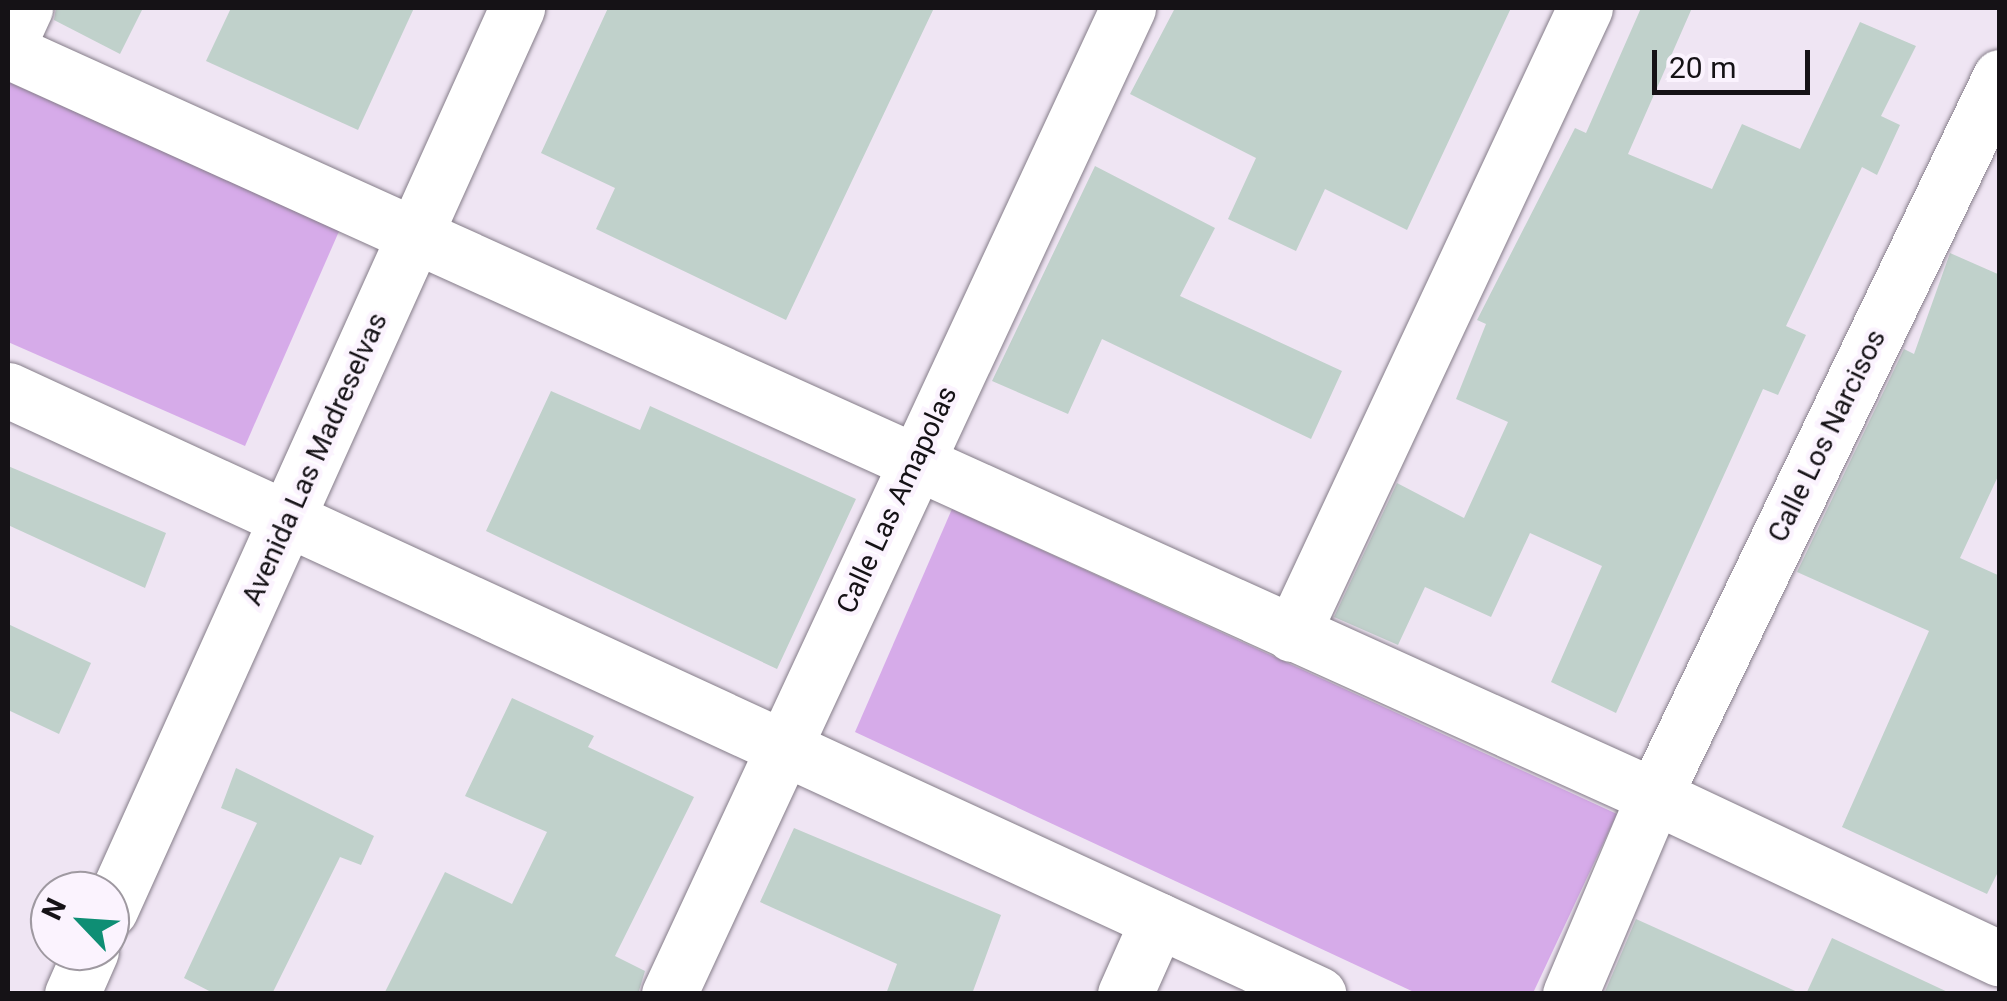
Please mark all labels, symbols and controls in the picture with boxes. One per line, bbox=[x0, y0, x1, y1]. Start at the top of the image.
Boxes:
scale bar bbox=[1657, 30, 1814, 92]
text: 20 m bbox=[1669, 50, 1736, 85]
street label: Avenida Las Madreselvas bbox=[235, 308, 395, 610]
street label: Calle Los Narcisos bbox=[1761, 324, 1893, 548]
street label: Calle Las Amapolas bbox=[830, 381, 964, 619]
north arrow bbox=[30, 871, 130, 971]
text: N bbox=[35, 893, 73, 925]

